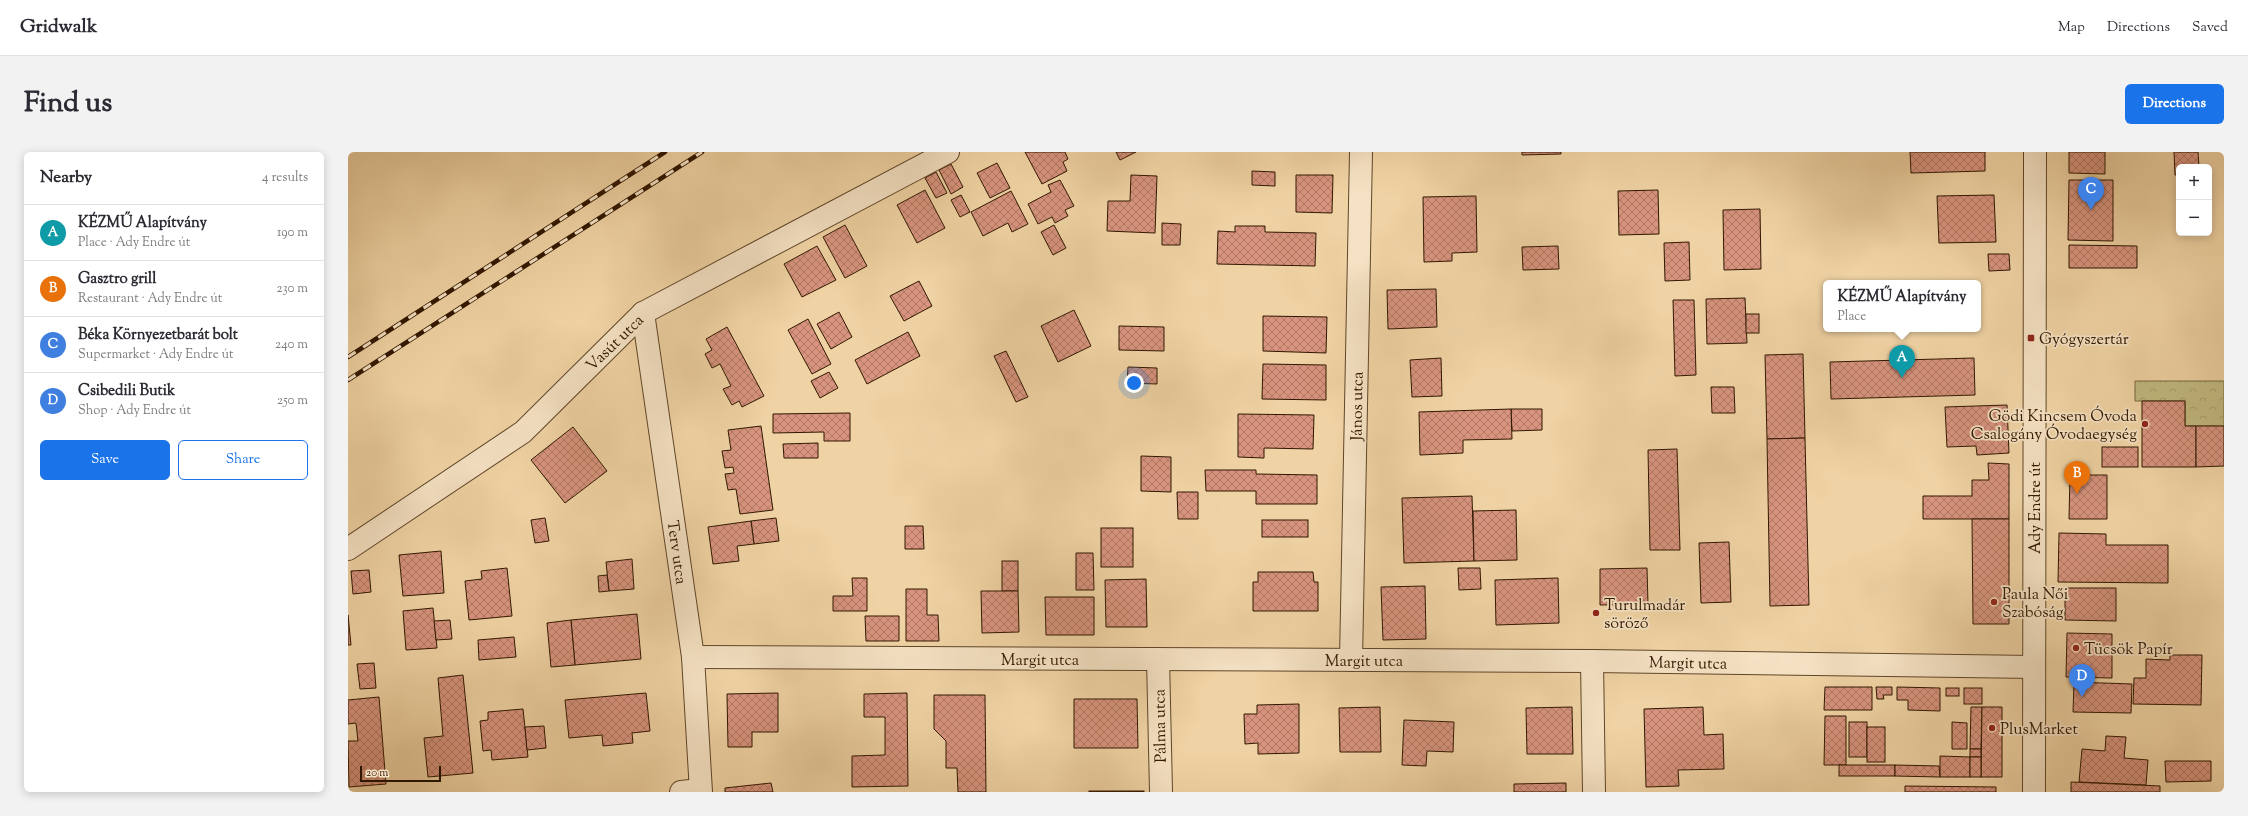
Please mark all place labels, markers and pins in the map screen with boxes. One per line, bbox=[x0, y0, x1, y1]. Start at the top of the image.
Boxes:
pin: C bbox=[2078, 177, 2104, 210]
place label: Gyógyszertár bbox=[2039, 329, 2129, 352]
marker: Gyógyszertár bbox=[2026, 333, 2036, 343]
pin: A bbox=[1889, 345, 1915, 378]
place label: Gödi Kincsem Óvoda Csalogány Óvodaegység bbox=[1971, 405, 2138, 447]
marker: Gödi Kincsem Óvoda Csalogány Óvodaegység bbox=[2140, 419, 2150, 429]
pin: B bbox=[2064, 461, 2090, 494]
place label: Paula Női Szabóság bbox=[2002, 584, 2069, 625]
place label: Turulmadár söröző bbox=[1604, 595, 1685, 636]
marker: Paula Női Szabóság bbox=[1989, 597, 1999, 607]
marker: Turulmadár söröző bbox=[1591, 608, 1601, 618]
place label: Tücsök Papír bbox=[2084, 639, 2173, 662]
marker: Tücsök Papír bbox=[2071, 643, 2081, 653]
pin: D bbox=[2069, 664, 2095, 697]
place label: PlusMarket bbox=[2000, 719, 2078, 742]
marker: PlusMarket bbox=[1987, 723, 1997, 733]

